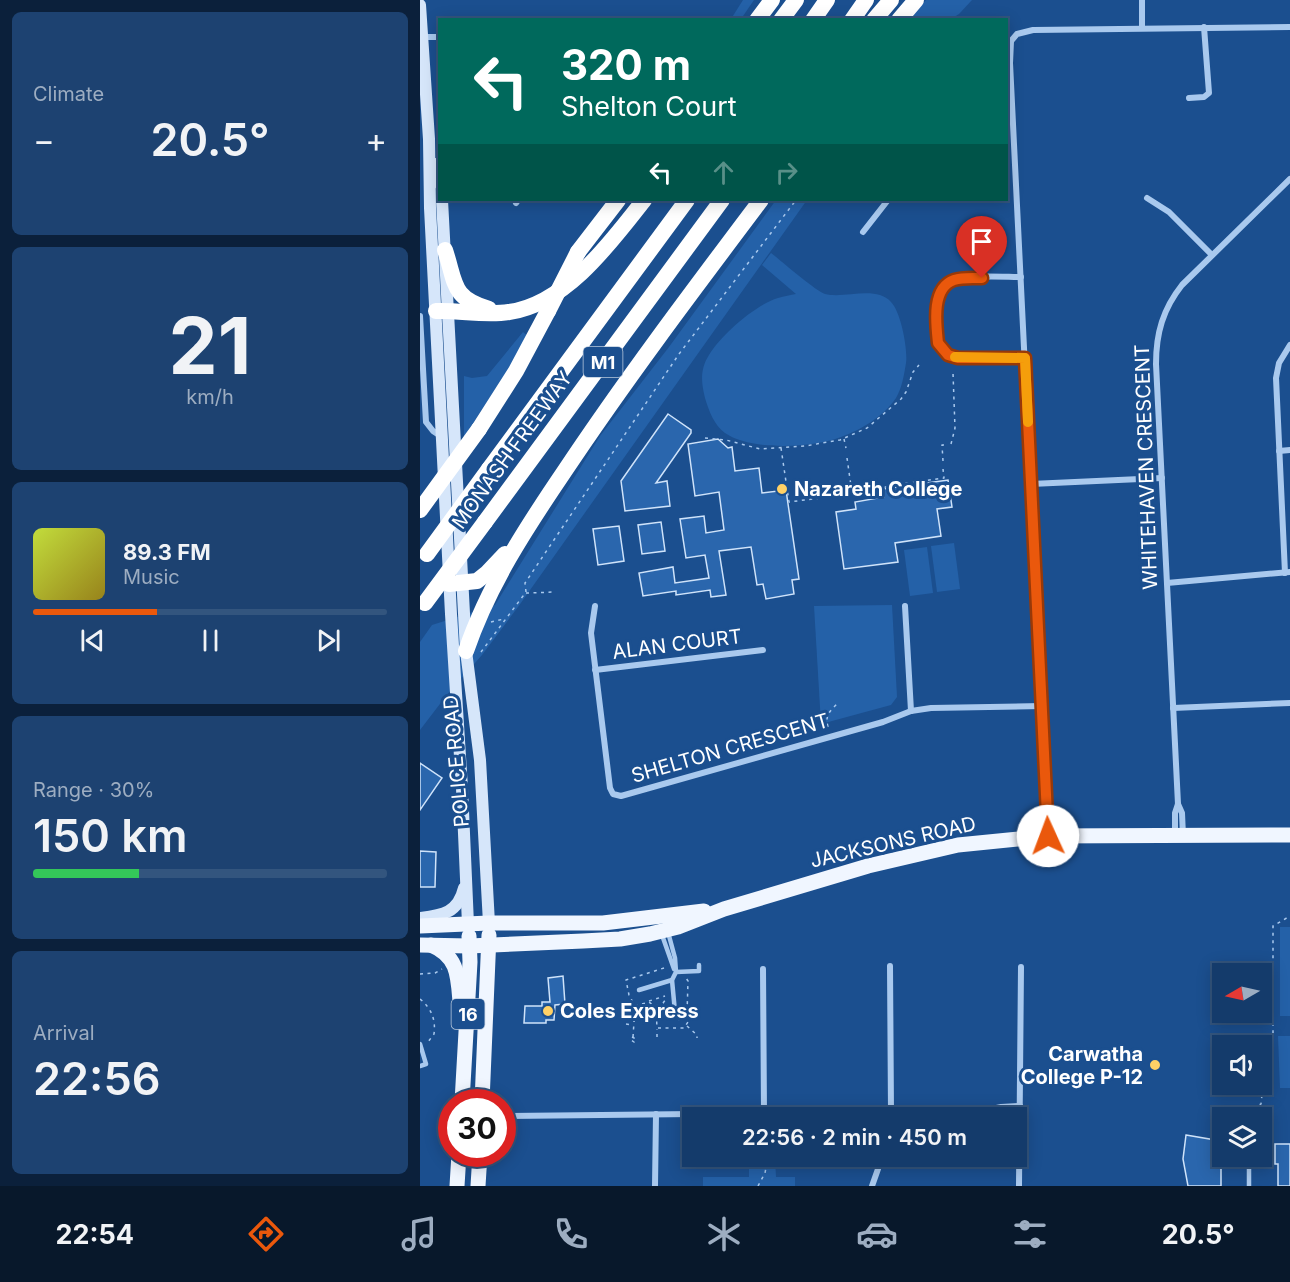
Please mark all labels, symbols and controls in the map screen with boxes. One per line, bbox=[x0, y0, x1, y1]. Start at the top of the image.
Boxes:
text: 320 m bbox=[561, 39, 691, 90]
icon: left bbox=[462, 42, 540, 120]
text: Climate bbox=[33, 82, 104, 106]
text: Shelton Court bbox=[561, 90, 737, 123]
text: 20.5° bbox=[150, 112, 270, 167]
text: − bbox=[33, 120, 55, 160]
text: + bbox=[365, 120, 387, 160]
icon: left bbox=[644, 156, 677, 189]
icon: ahead bbox=[707, 156, 740, 189]
icon: right bbox=[770, 156, 803, 189]
pin bbox=[956, 216, 1007, 278]
icon: arrive bbox=[965, 225, 998, 258]
text: 21 bbox=[169, 298, 251, 393]
street label: WHITEHAVEN CRESCENT bbox=[1130, 344, 1162, 590]
road number: M1 bbox=[584, 347, 622, 377]
street label: MONASH FREEWAY bbox=[447, 366, 577, 533]
text: km/h bbox=[186, 385, 234, 409]
place label: Nazareth College bbox=[794, 477, 963, 501]
marker: Nazareth College bbox=[775, 482, 789, 496]
text: 89.3 FM bbox=[123, 539, 211, 565]
text: Music bbox=[123, 565, 180, 589]
icon: previous bbox=[76, 624, 109, 657]
icon: pause bbox=[194, 624, 227, 657]
icon: next bbox=[312, 624, 345, 657]
street label: ALAN COURT bbox=[611, 624, 743, 664]
street label: POLICE ROAD bbox=[438, 694, 474, 828]
street label: SHELTON CRESCENT bbox=[628, 708, 832, 788]
text: Range · 30% bbox=[33, 778, 154, 802]
position arrow bbox=[1016, 804, 1080, 868]
text: 150 km bbox=[33, 808, 188, 863]
street label: JACKSONS ROAD bbox=[808, 811, 978, 873]
north arrow bbox=[1212, 963, 1272, 1023]
map controls bbox=[1212, 963, 1272, 1167]
road number: 16 bbox=[452, 999, 484, 1029]
place label: Coles Express bbox=[560, 999, 699, 1023]
marker: Coles Express bbox=[541, 1004, 555, 1018]
text: Arrival bbox=[33, 1021, 95, 1045]
button: sound bbox=[1212, 1035, 1272, 1095]
place label: Carwatha College P-12 bbox=[1021, 1042, 1143, 1089]
text: 22:56 bbox=[33, 1051, 161, 1106]
marker: Carwatha College P-12 bbox=[1148, 1058, 1162, 1072]
speed limit sign: 30 bbox=[438, 1089, 516, 1167]
button: layers bbox=[1212, 1107, 1272, 1167]
text: 22:56 · 2 min · 450 m bbox=[742, 1124, 967, 1150]
icon: directions bbox=[245, 1213, 287, 1255]
icon: music bbox=[398, 1213, 440, 1255]
icon: phone bbox=[550, 1213, 592, 1255]
icon: climate bbox=[703, 1213, 745, 1255]
icon: car bbox=[856, 1213, 898, 1255]
icon: filters bbox=[1009, 1213, 1051, 1255]
text: 22:54 bbox=[55, 1218, 134, 1251]
text: 20.5° bbox=[1162, 1218, 1235, 1251]

